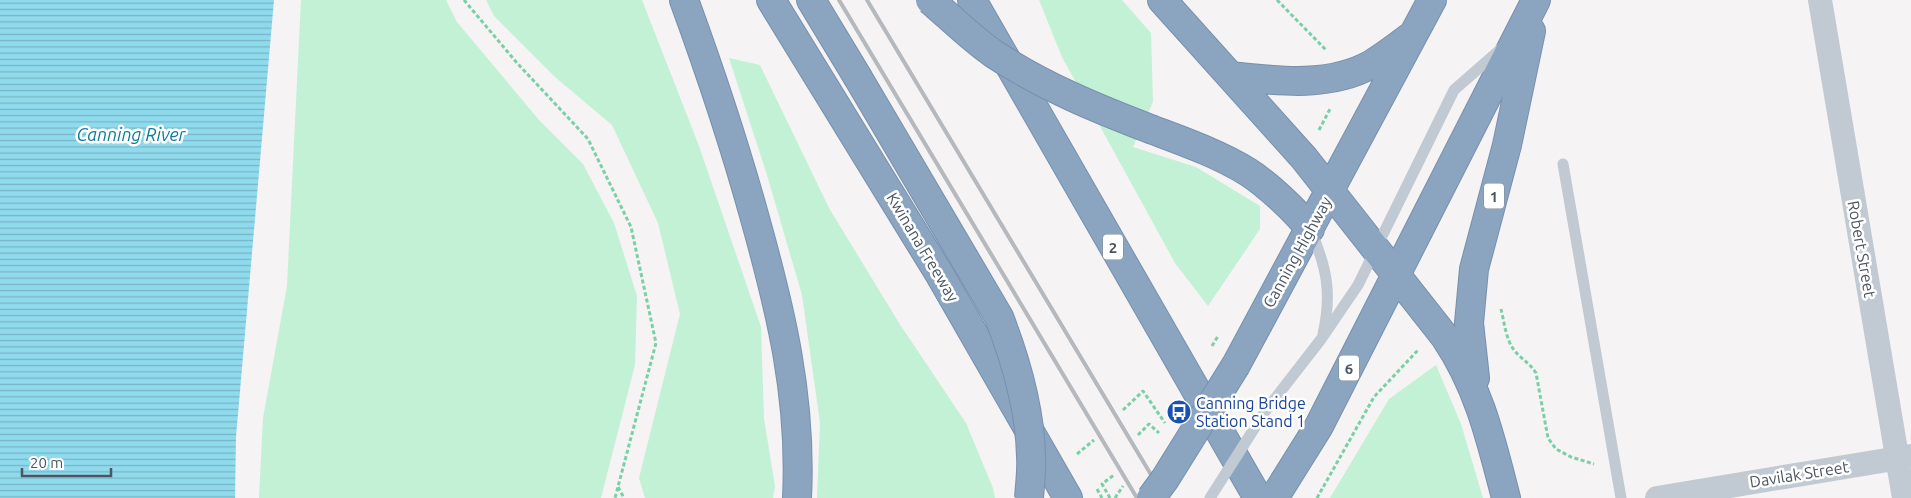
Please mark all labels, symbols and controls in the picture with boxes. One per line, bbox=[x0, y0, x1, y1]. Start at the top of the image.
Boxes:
water label: Canning River bbox=[76, 124, 187, 144]
road number: 1 bbox=[1484, 184, 1504, 208]
street label: Kwinana Freeway bbox=[883, 189, 963, 305]
street label: Canning Highway bbox=[1259, 193, 1335, 311]
street label: Robert Street bbox=[1845, 199, 1880, 300]
road number: 2 bbox=[1103, 234, 1123, 260]
road number: 6 bbox=[1339, 356, 1359, 380]
place label: Canning Bridge Station Stand 1 bbox=[1196, 394, 1306, 430]
bus stop icon: Canning Bridge Station Stand 1 bbox=[1166, 399, 1192, 425]
scale bar bbox=[22, 446, 111, 478]
text: 20 m bbox=[30, 454, 63, 471]
street label: Davilak Street bbox=[1748, 457, 1851, 491]

